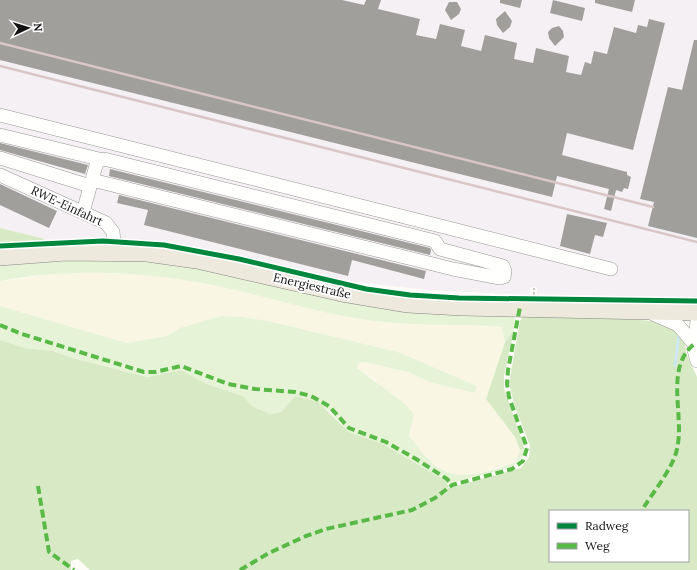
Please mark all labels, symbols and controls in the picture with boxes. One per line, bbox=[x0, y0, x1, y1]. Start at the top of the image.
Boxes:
north arrow bbox=[8, 8, 48, 48]
text: N bbox=[31, 23, 45, 33]
street label: RWE-Einfahrt bbox=[29, 182, 106, 229]
street label: Energiestraße bbox=[272, 269, 353, 302]
legend bbox=[549, 510, 689, 562]
text: Radweg bbox=[585, 518, 629, 533]
text: Weg bbox=[585, 538, 610, 553]

